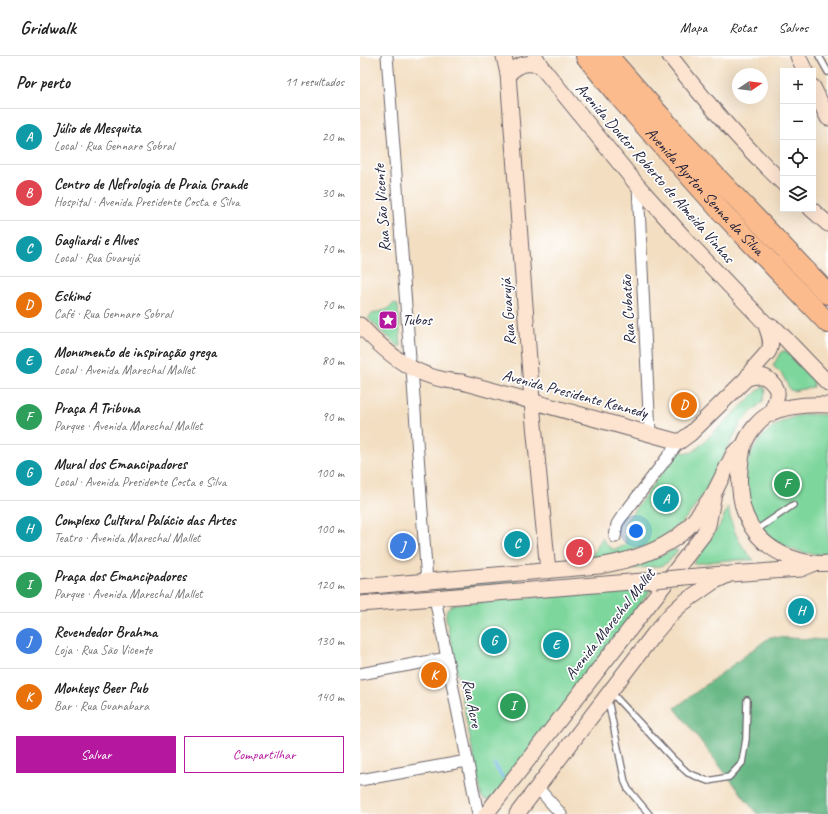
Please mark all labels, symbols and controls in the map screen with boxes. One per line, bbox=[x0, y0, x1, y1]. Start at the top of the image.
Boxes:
text: Gridwalk bbox=[20, 16, 76, 40]
text: Mapa bbox=[680, 19, 707, 36]
text: Rotas bbox=[729, 19, 757, 36]
text: Salvos bbox=[779, 19, 808, 36]
north arrow bbox=[732, 68, 768, 104]
map controls bbox=[780, 68, 816, 212]
button: + bbox=[780, 68, 816, 104]
text: Por perto bbox=[16, 72, 70, 93]
text: 11 resultados bbox=[285, 74, 344, 90]
street label: Avenida Doutor Roberto de Almeida Vinhas bbox=[571, 79, 740, 268]
button: − bbox=[780, 104, 816, 140]
text: Júlio de Mesquita bbox=[54, 119, 141, 138]
street label: Avenida Ayrton Senna da Silva bbox=[641, 123, 769, 261]
text: A bbox=[26, 129, 32, 145]
text: 20 m bbox=[322, 129, 344, 145]
text: Local · Rua Gennaro Sobral bbox=[54, 138, 174, 154]
button: locate bbox=[780, 140, 816, 176]
street label: Rua São Vicente bbox=[369, 162, 395, 253]
text: Centro de Nefrologia de Praia Grande bbox=[54, 175, 247, 194]
button: layers bbox=[780, 176, 816, 212]
text: B bbox=[26, 185, 32, 201]
text: 30 m bbox=[322, 185, 344, 201]
text: Hospital · Avenida Presidente Costa e Silva bbox=[54, 194, 240, 210]
text: Gagliardi e Alves bbox=[54, 231, 138, 250]
text: C bbox=[26, 241, 32, 257]
text: 70 m bbox=[322, 241, 344, 257]
text: Local · Rua Guarujá bbox=[54, 250, 139, 266]
street label: Rua Cubatão bbox=[616, 273, 640, 345]
street label: Rua Guarujá bbox=[496, 276, 520, 346]
text: Eskimó bbox=[54, 287, 90, 306]
text: D bbox=[25, 297, 33, 313]
text: 70 m bbox=[322, 297, 344, 313]
text: Café · Rua Gennaro Sobral bbox=[54, 306, 172, 322]
place icon: Tubos bbox=[377, 309, 399, 331]
place label: Tubos bbox=[402, 310, 433, 330]
text: Monumento de inspiração grega bbox=[54, 343, 216, 362]
text: E bbox=[26, 353, 32, 369]
text: 80 m bbox=[322, 353, 344, 369]
text: Local · Avenida Marechal Mallet bbox=[54, 362, 195, 378]
street label: Avenida Presidente Kennedy bbox=[500, 365, 651, 423]
pin: D bbox=[671, 390, 697, 420]
text: Praça A Tribuna bbox=[54, 399, 140, 418]
text: F bbox=[26, 409, 32, 425]
text: 90 m bbox=[322, 409, 344, 425]
text: Parque · Avenida Marechal Mallet bbox=[54, 418, 202, 434]
text: Mural dos Emancipadores bbox=[54, 455, 187, 474]
text: G bbox=[26, 465, 32, 481]
text: 100 m bbox=[316, 465, 344, 481]
pin: F bbox=[774, 469, 800, 499]
text: Local · Avenida Presidente Costa e Silva bbox=[54, 474, 226, 490]
pin: A bbox=[653, 484, 679, 514]
text: Complexo Cultural Palácio das Artes bbox=[54, 511, 236, 530]
text: H bbox=[25, 521, 33, 537]
text: 100 m bbox=[316, 521, 344, 537]
your location bbox=[626, 521, 646, 541]
pin: C bbox=[504, 529, 530, 559]
text: Teatro · Avenida Marechal Mallet bbox=[54, 530, 200, 546]
pin: J bbox=[390, 531, 416, 561]
pin: B bbox=[566, 537, 592, 567]
street label: Avenida Marechal Mallet bbox=[560, 563, 661, 683]
text: Praça dos Emancipadores bbox=[54, 567, 186, 586]
text: I bbox=[26, 577, 32, 593]
text: 120 m bbox=[316, 577, 344, 593]
text: Parque · Avenida Marechal Mallet bbox=[54, 586, 202, 602]
pin: H bbox=[788, 596, 814, 626]
text: Revendedor Brahma bbox=[54, 623, 157, 642]
pin: G bbox=[481, 626, 507, 656]
pin: E bbox=[543, 630, 569, 660]
text: J bbox=[27, 633, 31, 649]
text: 130 m bbox=[316, 633, 344, 649]
text: Loja · Rua São Vicente bbox=[54, 642, 152, 658]
pin: K bbox=[421, 660, 447, 690]
street label: Rua Acre bbox=[458, 677, 487, 731]
text: Monkeys Beer Pub bbox=[54, 679, 148, 698]
text: K bbox=[26, 689, 32, 705]
text: 140 m bbox=[316, 689, 344, 705]
pin: I bbox=[500, 691, 526, 721]
text: Bar · Rua Guanabara bbox=[54, 698, 149, 714]
button: Salvar bbox=[16, 736, 176, 773]
button: Compartilhar bbox=[184, 736, 344, 773]

